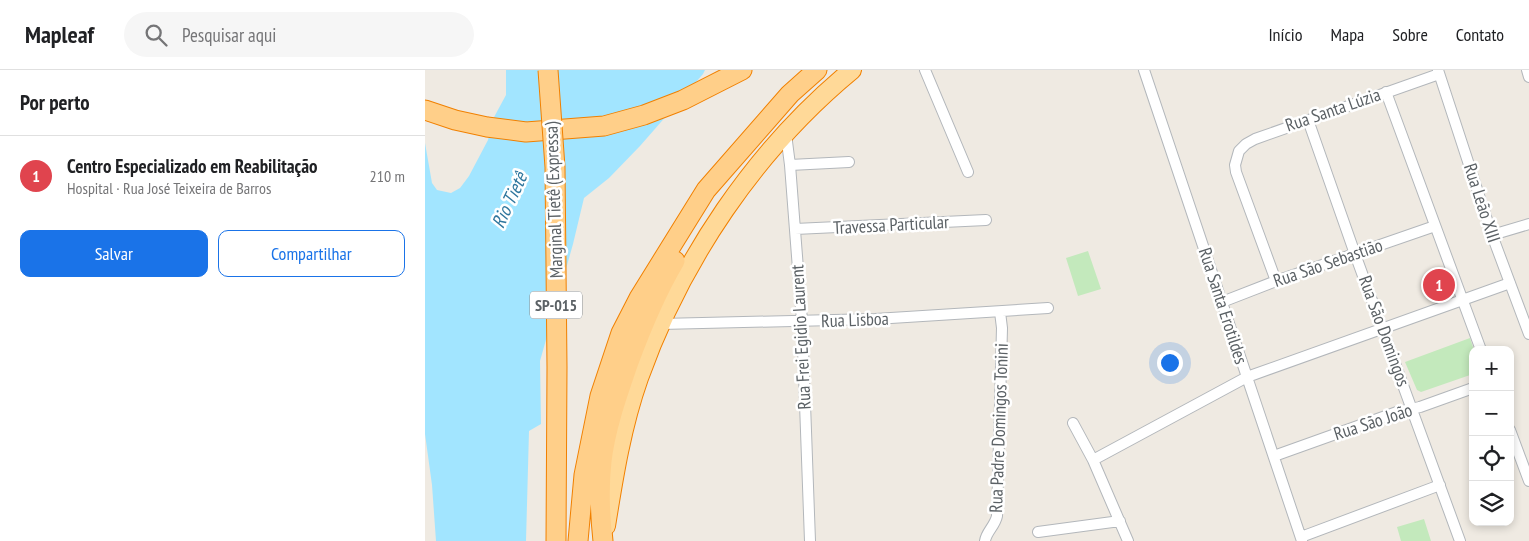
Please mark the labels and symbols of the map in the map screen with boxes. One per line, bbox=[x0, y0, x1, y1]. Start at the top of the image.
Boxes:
street label: Rua Santa Lúzia bbox=[1282, 83, 1383, 137]
street label: Marginal Tietê (Expressa) bbox=[539, 121, 568, 279]
street label: Rua Leão XIII bbox=[1459, 161, 1506, 245]
water label: Rio Tietê bbox=[486, 167, 533, 232]
street label: Travessa Particular bbox=[833, 210, 949, 239]
street label: Rua São Sebastião bbox=[1270, 233, 1386, 292]
street label: Rua Santa Erotildes bbox=[1194, 245, 1253, 367]
street label: Rua Frei Egidio Laurent bbox=[785, 264, 816, 410]
pin: 1 bbox=[1423, 266, 1455, 304]
street label: Rua São Domingos bbox=[1354, 272, 1415, 389]
road number: SP-015 bbox=[530, 292, 582, 318]
street label: Rua Lisboa bbox=[821, 307, 889, 332]
street label: Rua Padre Domingos Tonini bbox=[984, 343, 1013, 513]
your location bbox=[1157, 350, 1183, 376]
street label: Rua São João bbox=[1331, 398, 1415, 445]

